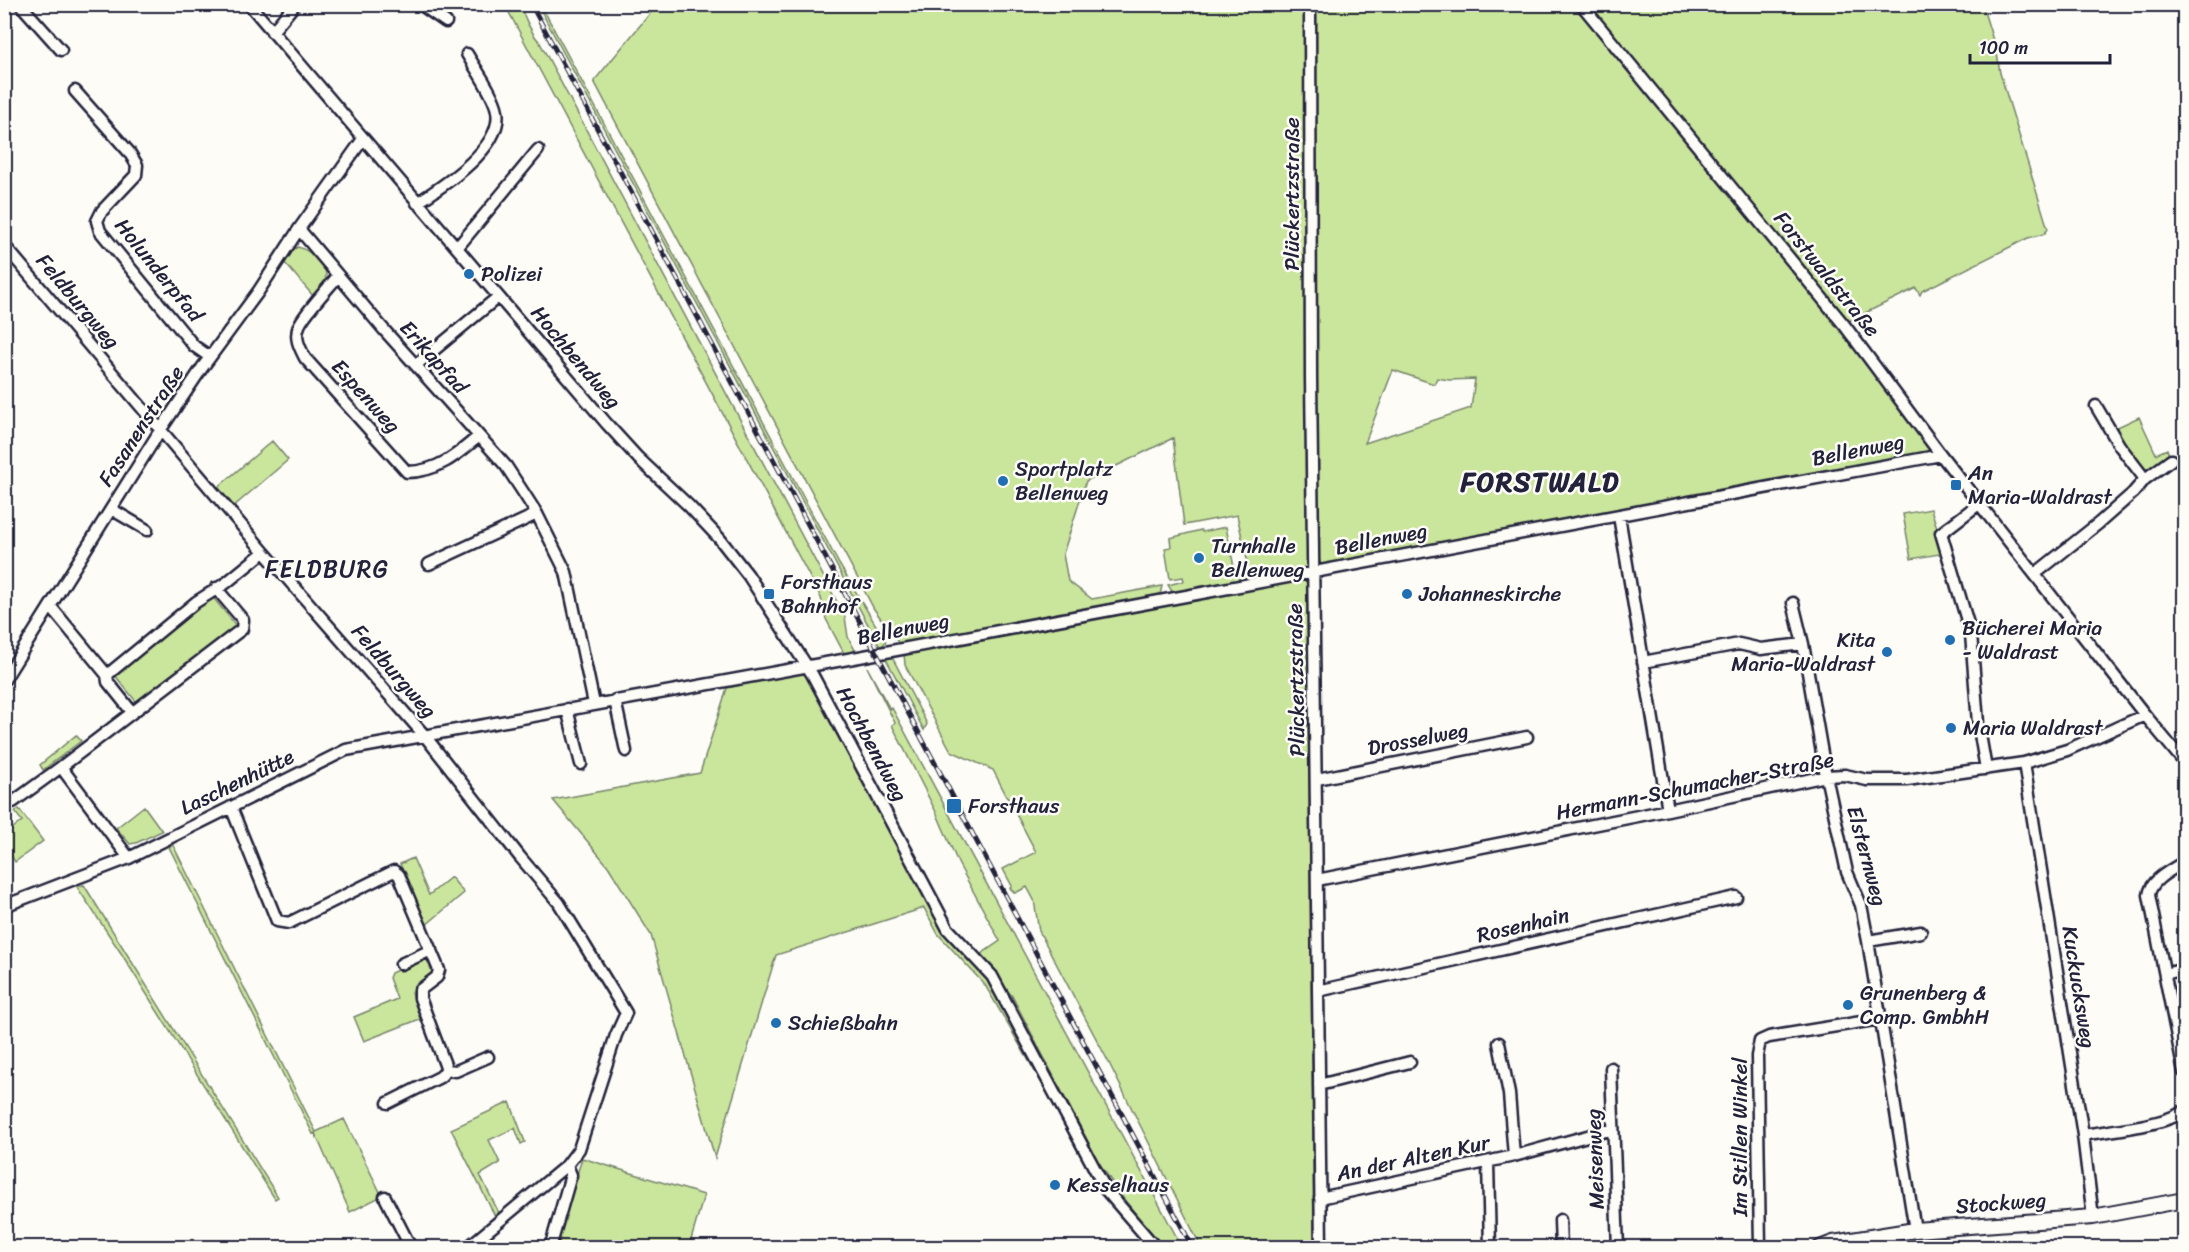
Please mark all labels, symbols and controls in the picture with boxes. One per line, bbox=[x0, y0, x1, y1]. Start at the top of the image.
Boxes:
scale bar bbox=[1970, 27, 2110, 65]
text: 100 m bbox=[1979, 32, 2028, 64]
street label: Plückertzstraße bbox=[1273, 117, 1311, 271]
street label: Forstwaldstraße bbox=[1764, 202, 1890, 346]
street label: Holunderpfad bbox=[105, 209, 215, 332]
street label: Feldburgweg bbox=[26, 244, 130, 358]
place label: Polizei bbox=[481, 255, 543, 293]
marker: Polizei bbox=[462, 267, 476, 281]
street label: Hochbendweg bbox=[521, 296, 632, 418]
street label: Erikapfad bbox=[390, 311, 479, 404]
street label: Espenweg bbox=[322, 350, 411, 443]
street label: Fasanenstraße bbox=[87, 357, 195, 494]
street label: Bellenweg bbox=[1809, 422, 1908, 478]
place label: Sportplatz Bellenweg bbox=[1015, 450, 1114, 512]
place label: An Maria-Waldrast bbox=[1967, 454, 2113, 516]
district label: FORSTWALD bbox=[1459, 458, 1620, 506]
marker: Sportplatz Bellenweg bbox=[996, 474, 1010, 488]
marker: An Maria-Waldrast bbox=[1949, 478, 1963, 492]
street label: Bellenweg bbox=[1332, 511, 1431, 567]
place label: Turnhalle Bellenweg bbox=[1211, 527, 1305, 589]
district label: FELDBURG bbox=[265, 548, 389, 590]
marker: Turnhalle Bellenweg bbox=[1192, 551, 1206, 565]
place label: Forsthaus Bahnhof bbox=[781, 563, 873, 625]
place label: Johanneskirche bbox=[1418, 575, 1562, 613]
marker: Forsthaus Bahnhof bbox=[762, 587, 776, 601]
marker: Johanneskirche bbox=[1400, 587, 1414, 601]
street label: Bellenweg bbox=[854, 601, 953, 657]
street label: Plückertzstraße bbox=[1276, 603, 1316, 757]
place label: Bücherei Maria - Waldrast bbox=[1962, 609, 2103, 671]
street label: Feldburgweg bbox=[342, 615, 447, 728]
place label: Kita Maria-Waldrast bbox=[1731, 621, 1877, 683]
marker: Bücherei Maria - Waldrast bbox=[1943, 633, 1957, 647]
marker: Kita Maria-Waldrast bbox=[1880, 645, 1894, 659]
street label: Hochbendweg bbox=[825, 679, 919, 809]
place label: Maria Waldrast bbox=[1963, 709, 2104, 747]
street label: Drosselweg bbox=[1364, 711, 1472, 767]
marker: Maria Waldrast bbox=[1944, 721, 1958, 735]
street label: Laschenhütte bbox=[173, 738, 301, 826]
street label: Hermann-Schumacher-Straße bbox=[1553, 740, 1838, 832]
place label: Forsthaus bbox=[968, 787, 1060, 825]
marker: Forsthaus bbox=[945, 797, 963, 815]
street label: Elsternweg bbox=[1835, 802, 1899, 911]
street label: Rosenhain bbox=[1473, 896, 1573, 954]
street label: Kuckucksweg bbox=[2051, 923, 2107, 1051]
place label: Grunenberg & Comp. GmbhH bbox=[1860, 974, 1990, 1036]
marker: Grunenberg & Comp. GmbhH bbox=[1841, 998, 1855, 1012]
place label: Schießbahn bbox=[788, 1004, 898, 1042]
marker: Schießbahn bbox=[769, 1016, 783, 1030]
street label: Im Stillen Winkel bbox=[1721, 1057, 1759, 1217]
street label: Meisenweg bbox=[1574, 1108, 1616, 1210]
street label: An der Alten Kur bbox=[1332, 1123, 1494, 1193]
place label: Kesselhaus bbox=[1067, 1166, 1169, 1204]
marker: Kesselhaus bbox=[1048, 1178, 1062, 1192]
street label: Stockweg bbox=[1954, 1181, 2048, 1225]

